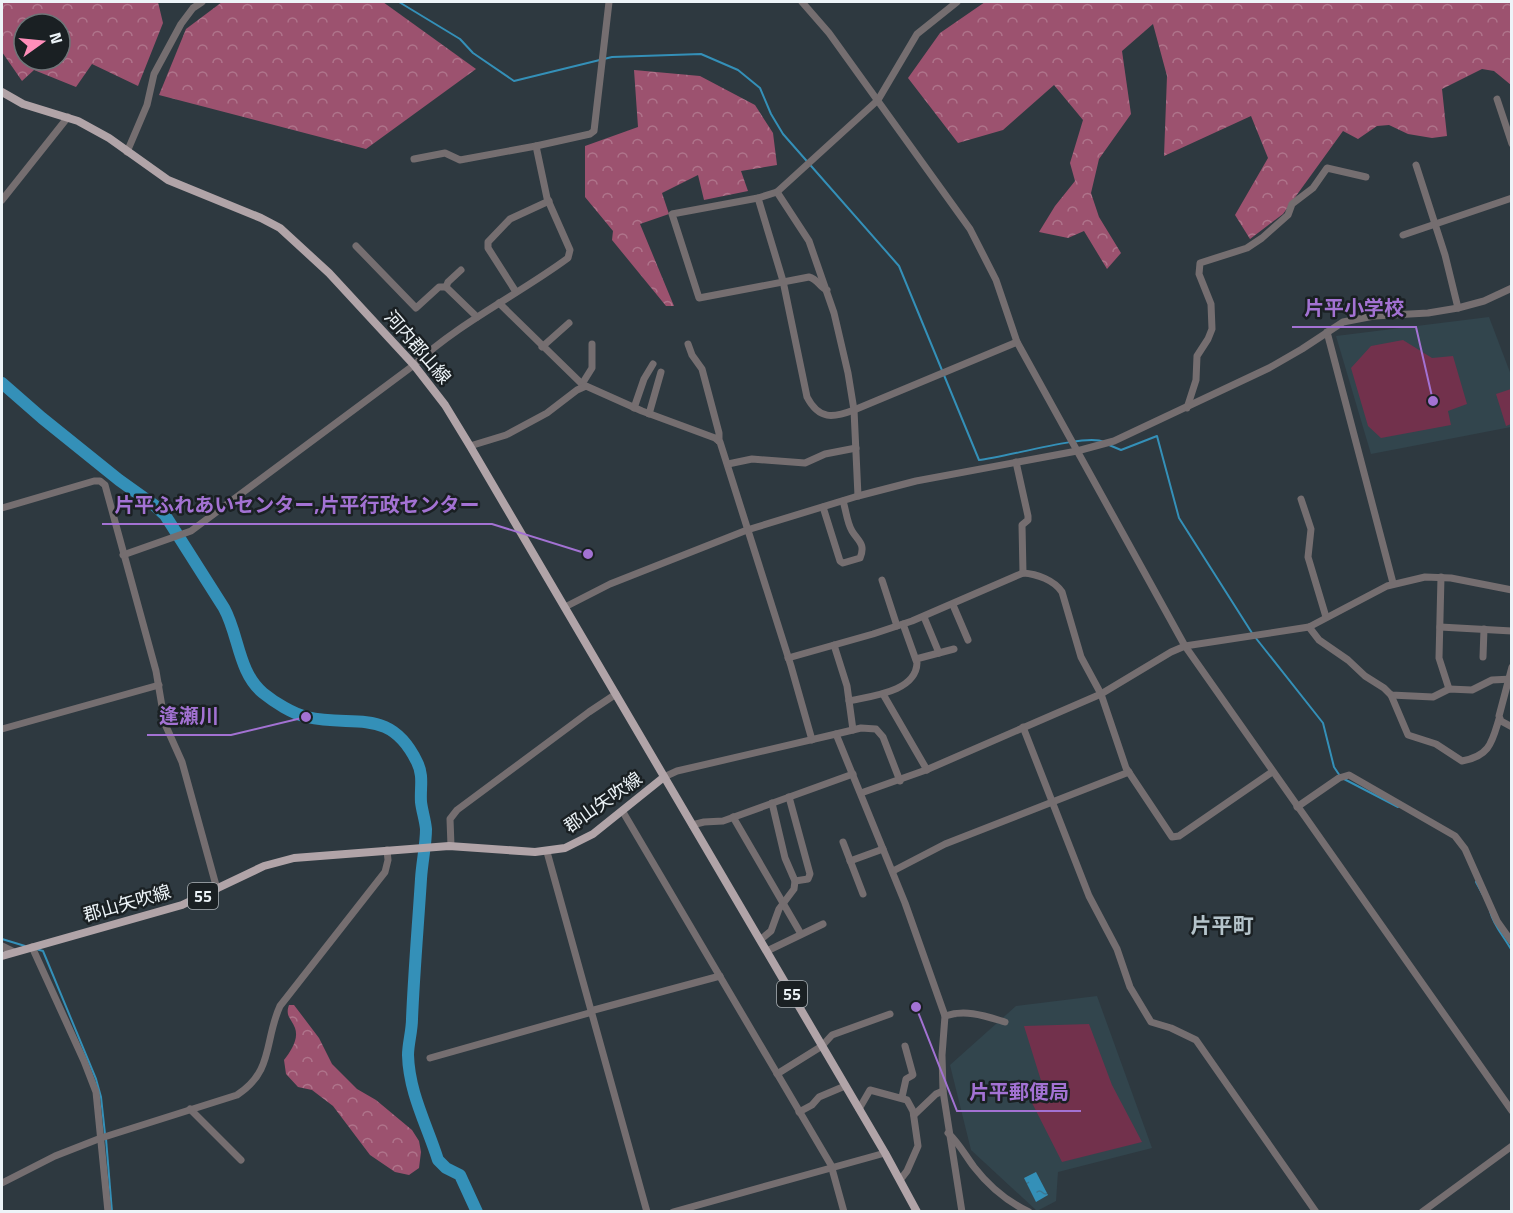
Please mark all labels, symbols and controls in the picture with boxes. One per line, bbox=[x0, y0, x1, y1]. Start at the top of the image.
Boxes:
north arrow bbox=[12, 12, 72, 72]
text: N bbox=[43, 30, 70, 47]
callout: 片平小学校 bbox=[1292, 289, 1416, 327]
text: 片平小学校 bbox=[1304, 292, 1404, 323]
street label: 河内郡山線 bbox=[378, 304, 458, 390]
callout: 片平ふれあいセンター,片平行政センター bbox=[102, 486, 492, 524]
text: 片平ふれあいセンター,片平行政センター bbox=[114, 489, 480, 520]
callout: 逢瀬川 bbox=[147, 697, 231, 735]
text: 逢瀬川 bbox=[159, 700, 219, 731]
street label: 郡山矢吹線 bbox=[558, 765, 648, 839]
street label: 郡山矢吹線 bbox=[80, 878, 174, 928]
road number: 55 bbox=[188, 883, 218, 909]
district label: 片平町 bbox=[1191, 909, 1254, 941]
road number: 55 bbox=[777, 981, 807, 1007]
callout: 片平郵便局 bbox=[957, 1073, 1081, 1111]
text: 片平郵便局 bbox=[969, 1076, 1069, 1107]

